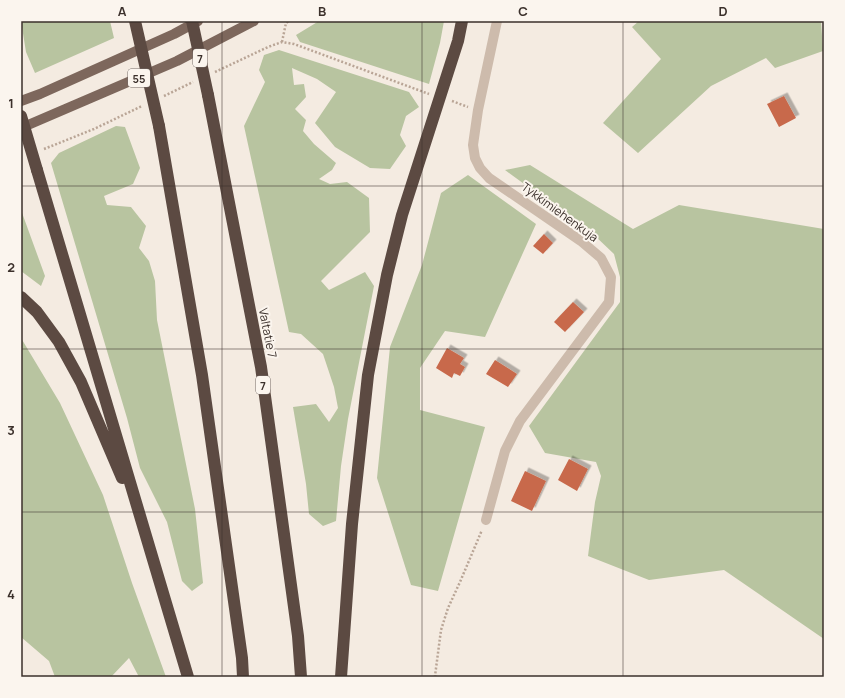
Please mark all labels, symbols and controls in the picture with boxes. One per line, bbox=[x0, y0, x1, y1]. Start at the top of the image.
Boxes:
text: A bbox=[118, 2, 127, 20]
text: B bbox=[318, 2, 326, 20]
text: C bbox=[518, 2, 528, 20]
text: D bbox=[718, 2, 728, 20]
road number: 7 bbox=[193, 49, 207, 67]
road number: 55 bbox=[128, 69, 150, 87]
text: 1 bbox=[8, 94, 14, 112]
street label: Tykkimiehenkuja bbox=[518, 178, 602, 246]
text: 2 bbox=[7, 258, 15, 276]
street label: Valtatie 7 bbox=[255, 306, 281, 360]
road number: 7 bbox=[256, 376, 270, 394]
text: 3 bbox=[7, 421, 15, 439]
text: 4 bbox=[7, 585, 15, 603]

